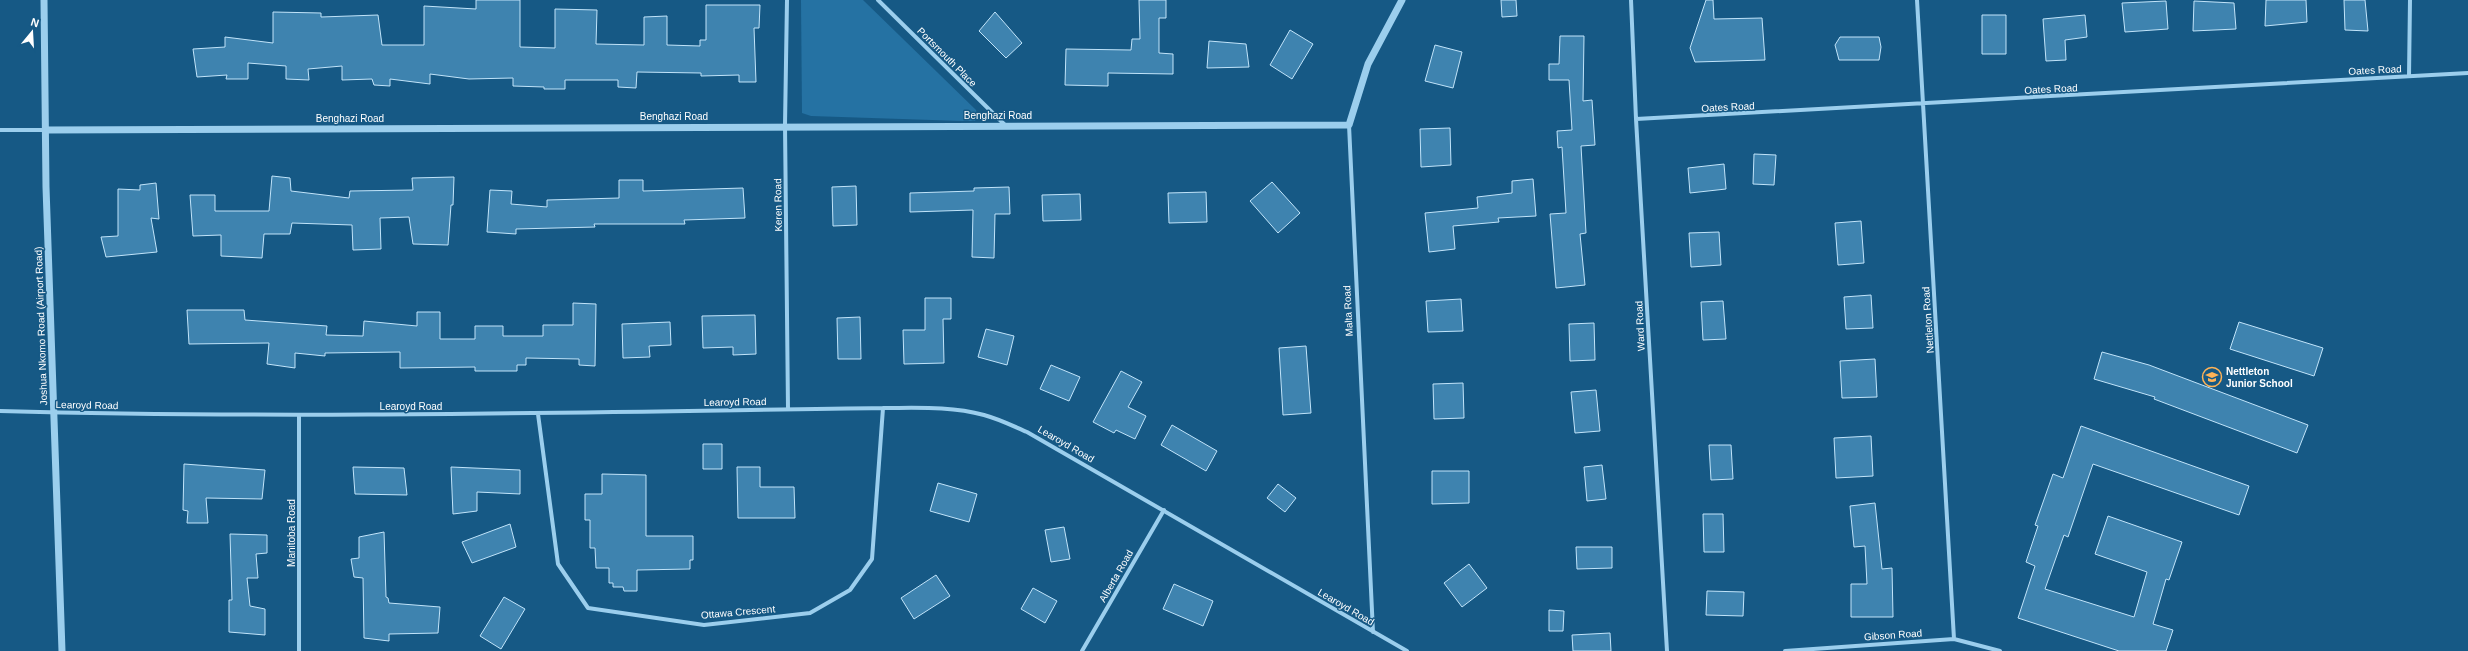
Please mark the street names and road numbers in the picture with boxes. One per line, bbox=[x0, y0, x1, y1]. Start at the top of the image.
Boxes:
street label: Portsmouth Place bbox=[915, 25, 979, 89]
street label: Oates Road bbox=[2348, 63, 2402, 77]
street label: Oates Road bbox=[2024, 82, 2078, 96]
street label: Oates Road bbox=[1701, 100, 1755, 114]
street label: Benghazi Road bbox=[964, 110, 1032, 121]
street label: Benghazi Road bbox=[640, 111, 708, 122]
street label: Benghazi Road bbox=[316, 113, 384, 124]
street label: Keren Road bbox=[772, 178, 784, 232]
street label: Joshua Nkomo Road (Airport Road) bbox=[33, 246, 49, 406]
street label: Malta Road bbox=[1341, 285, 1355, 337]
street label: Nettleton Road bbox=[1920, 286, 1936, 354]
street label: Ward Road bbox=[1633, 301, 1647, 351]
street label: Learoyd Road bbox=[703, 396, 767, 408]
street label: Learoyd Road bbox=[55, 399, 119, 411]
street label: Learoyd Road bbox=[380, 401, 442, 412]
street label: Learoyd Road bbox=[1036, 424, 1096, 464]
street label: Manitoba Road bbox=[286, 499, 297, 567]
street label: Alberta Road bbox=[1097, 548, 1135, 604]
street label: Learoyd Road bbox=[1316, 587, 1376, 627]
street label: Ottawa Crescent bbox=[700, 603, 776, 621]
street label: Gibson Road bbox=[1863, 627, 1923, 643]

